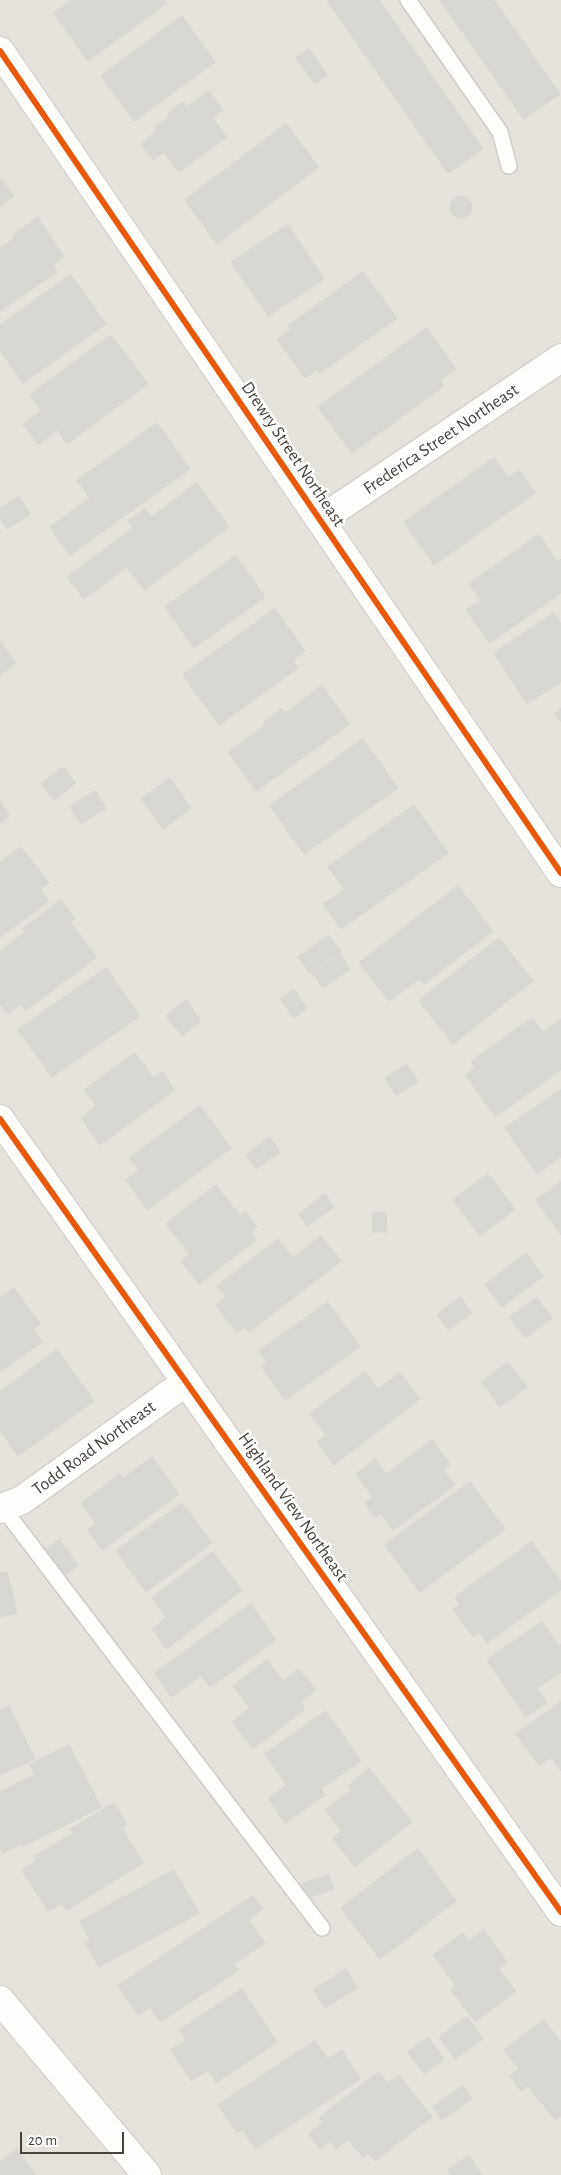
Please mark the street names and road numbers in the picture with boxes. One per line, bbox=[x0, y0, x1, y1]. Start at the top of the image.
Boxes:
street label: Drewry Street Northeast bbox=[236, 377, 350, 531]
street label: Frederica Street Northeast bbox=[359, 379, 523, 499]
street label: Todd Road Northeast bbox=[28, 1396, 160, 1500]
street label: Highland View Northeast bbox=[233, 1428, 353, 1586]

